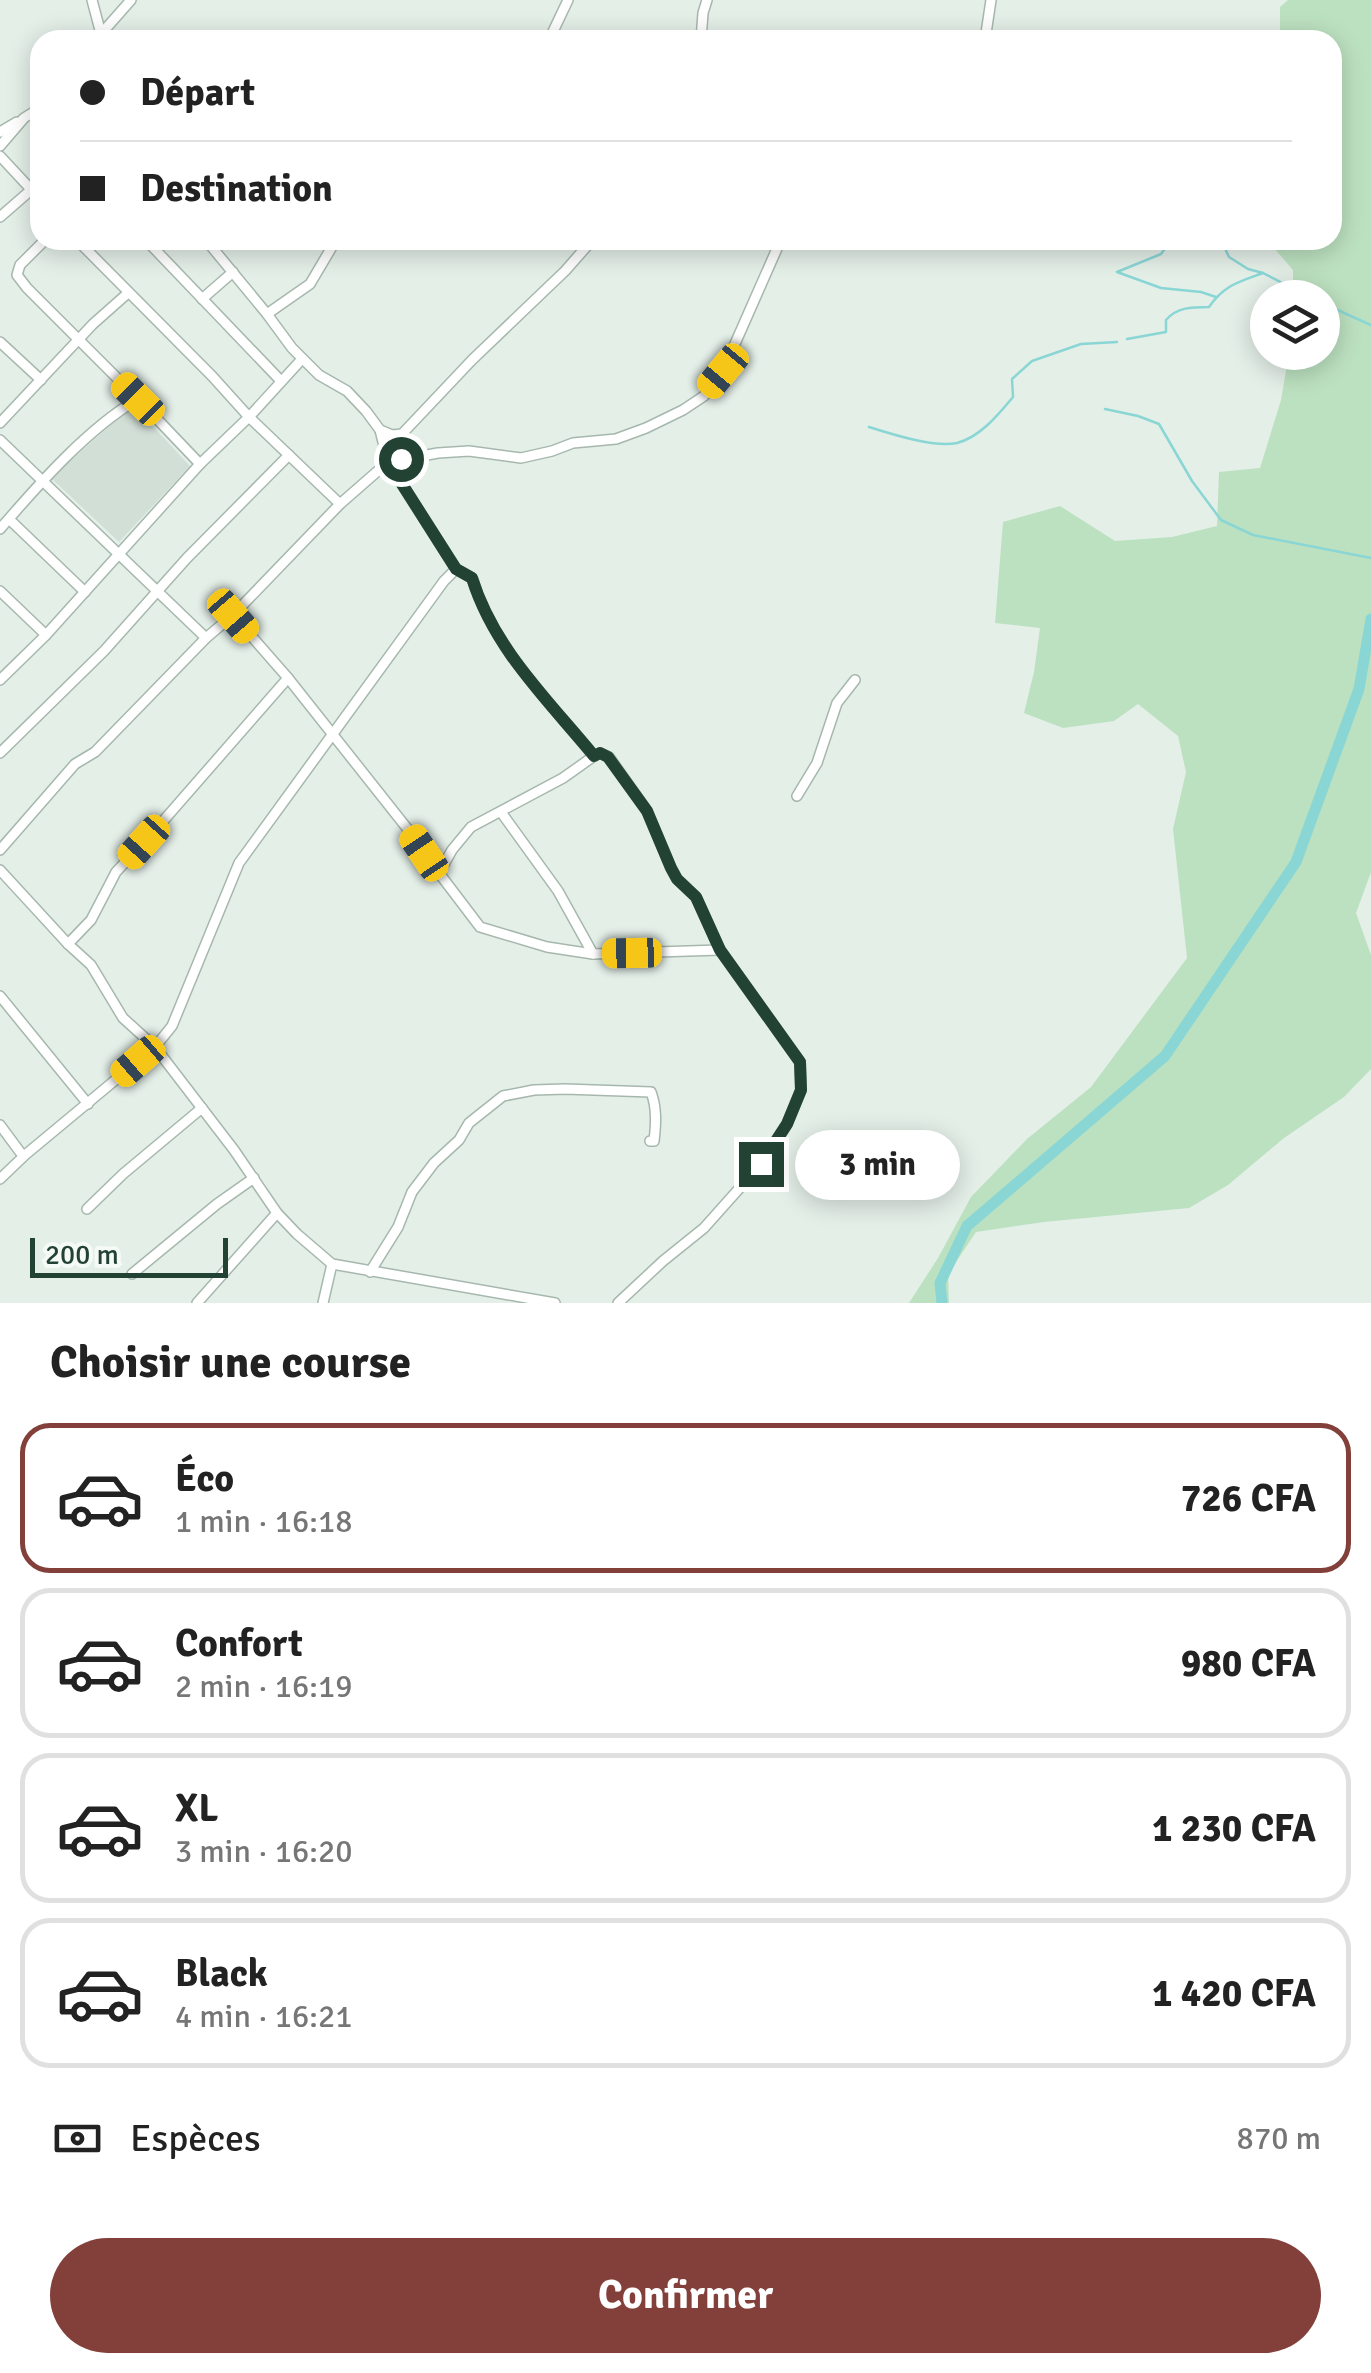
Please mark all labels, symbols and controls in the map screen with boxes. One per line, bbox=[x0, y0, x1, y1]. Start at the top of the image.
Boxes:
text: Départ bbox=[140, 69, 255, 116]
text: Destination bbox=[140, 165, 333, 212]
map controls bbox=[1250, 280, 1340, 370]
button: layers bbox=[1250, 280, 1340, 370]
car bbox=[692, 338, 754, 404]
car bbox=[106, 367, 170, 431]
route start bbox=[379, 437, 424, 482]
car bbox=[202, 584, 264, 648]
car bbox=[113, 810, 175, 874]
car bbox=[395, 820, 453, 886]
car bbox=[602, 937, 662, 969]
car bbox=[106, 1030, 170, 1092]
callout: 3 min bbox=[796, 1129, 961, 1199]
route end bbox=[739, 1142, 784, 1187]
text: 3 min bbox=[839, 1145, 916, 1184]
scale bar bbox=[30, 1233, 228, 1278]
text: 200 m bbox=[45, 1238, 119, 1272]
text: Choisir une course bbox=[50, 1335, 411, 1390]
icon: car bbox=[55, 1453, 145, 1543]
text: Éco bbox=[175, 1455, 234, 1502]
text: 726 CFA bbox=[1181, 1475, 1316, 1522]
text: 1 min · 16:18 bbox=[175, 1502, 353, 1541]
icon: car bbox=[55, 1618, 145, 1708]
text: Confort bbox=[175, 1620, 303, 1667]
text: 980 CFA bbox=[1181, 1640, 1316, 1687]
text: 2 min · 16:19 bbox=[175, 1667, 353, 1706]
icon: car bbox=[55, 1783, 145, 1873]
text: XL bbox=[175, 1785, 218, 1832]
text: 1 230 CFA bbox=[1152, 1805, 1316, 1852]
text: 3 min · 16:20 bbox=[175, 1832, 353, 1871]
icon: car bbox=[55, 1948, 145, 2038]
text: Black bbox=[175, 1950, 268, 1997]
text: 1 420 CFA bbox=[1152, 1970, 1316, 2017]
text: 4 min · 16:21 bbox=[175, 1997, 353, 2036]
icon: cash bbox=[50, 2111, 105, 2166]
text: Espèces bbox=[130, 2115, 261, 2162]
text: 870 m bbox=[1237, 2119, 1321, 2158]
button: Confirmer bbox=[50, 2238, 1321, 2353]

